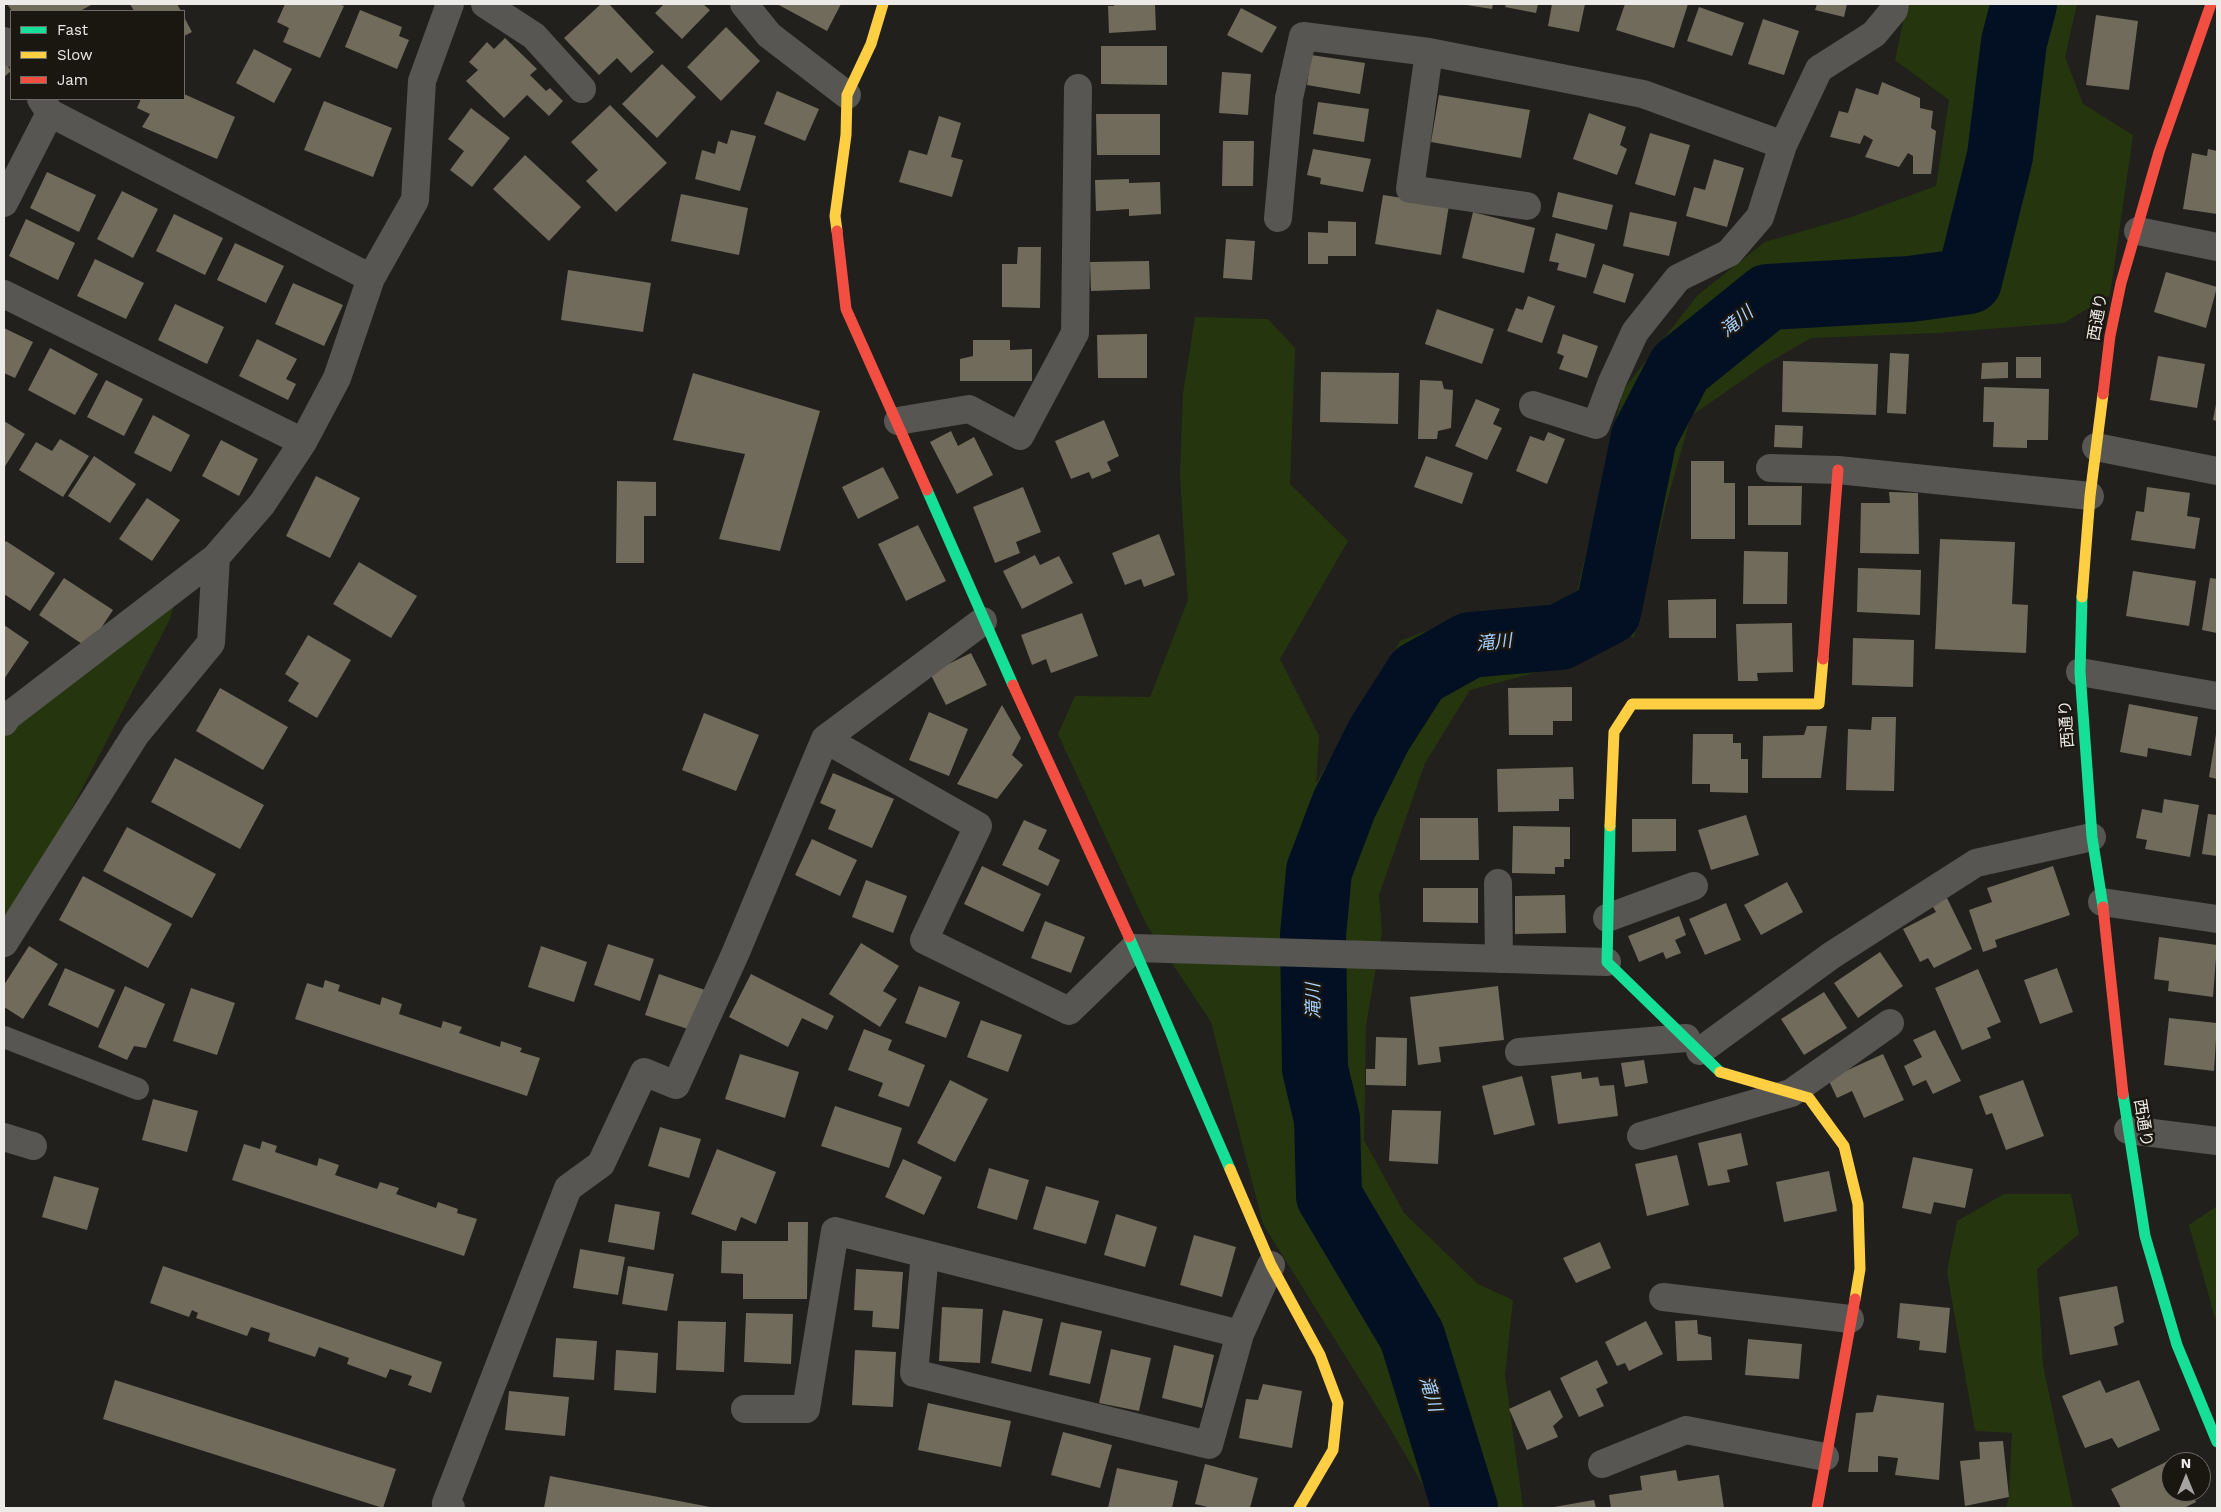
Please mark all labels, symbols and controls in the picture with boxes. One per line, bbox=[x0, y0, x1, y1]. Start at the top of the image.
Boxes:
legend bbox=[10, 10, 185, 100]
text: Fast bbox=[57, 21, 88, 39]
text: Slow bbox=[57, 46, 93, 64]
text: Jam bbox=[57, 71, 88, 89]
street label: 西通り bbox=[2084, 292, 2112, 342]
water label: 滝川 bbox=[1716, 302, 1758, 342]
water label: 滝川 bbox=[1475, 630, 1513, 656]
street label: 西通り bbox=[2056, 699, 2078, 749]
water label: 滝川 bbox=[1303, 983, 1325, 1019]
street label: 西通り bbox=[2130, 1098, 2156, 1148]
water label: 滝川 bbox=[1414, 1374, 1446, 1414]
north arrow bbox=[2161, 1452, 2211, 1502]
text: N bbox=[2181, 1455, 2191, 1471]

